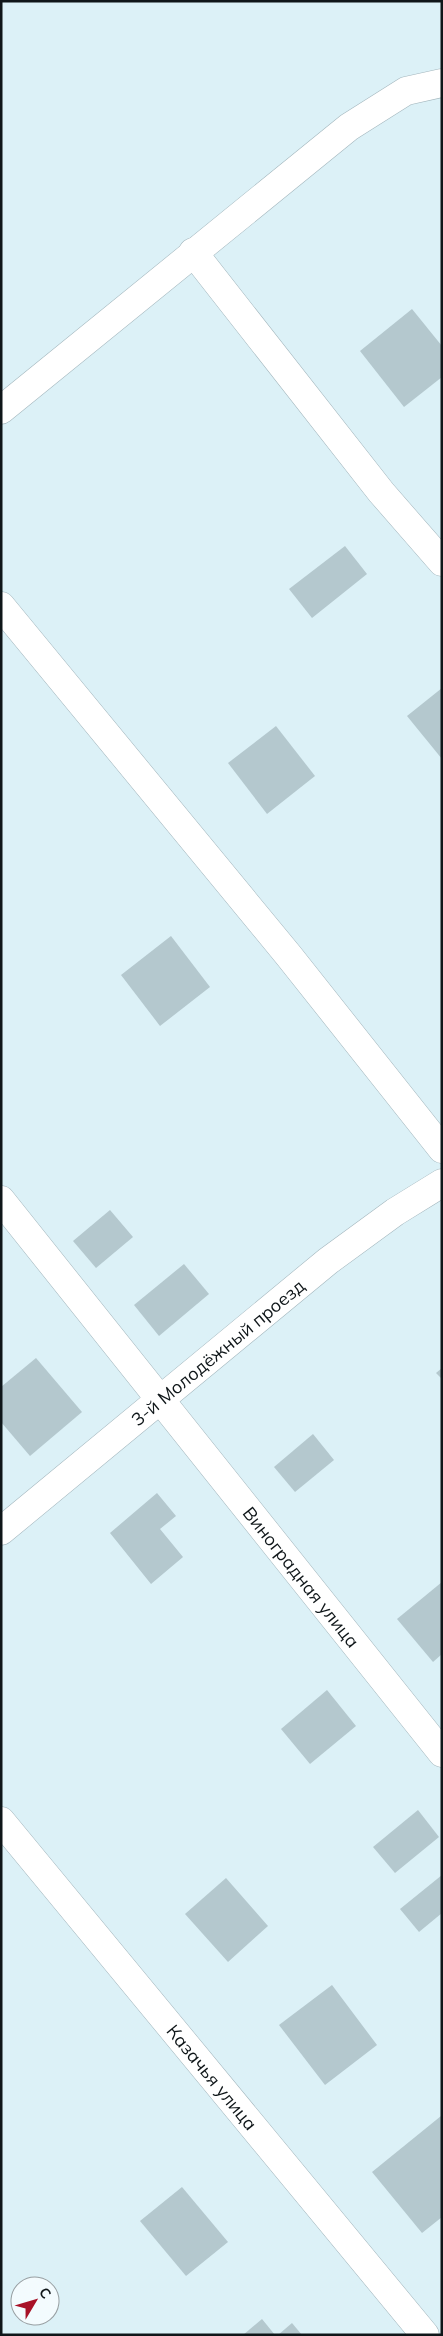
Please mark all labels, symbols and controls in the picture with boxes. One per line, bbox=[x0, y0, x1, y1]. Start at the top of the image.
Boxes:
street label: 3-й Молодёжный проезд bbox=[126, 1274, 309, 1430]
street label: Виноградная улица bbox=[238, 1502, 365, 1652]
street label: Казачья улица bbox=[162, 2020, 263, 2135]
north arrow bbox=[10, 2276, 60, 2326]
text: С bbox=[35, 2284, 55, 2302]

